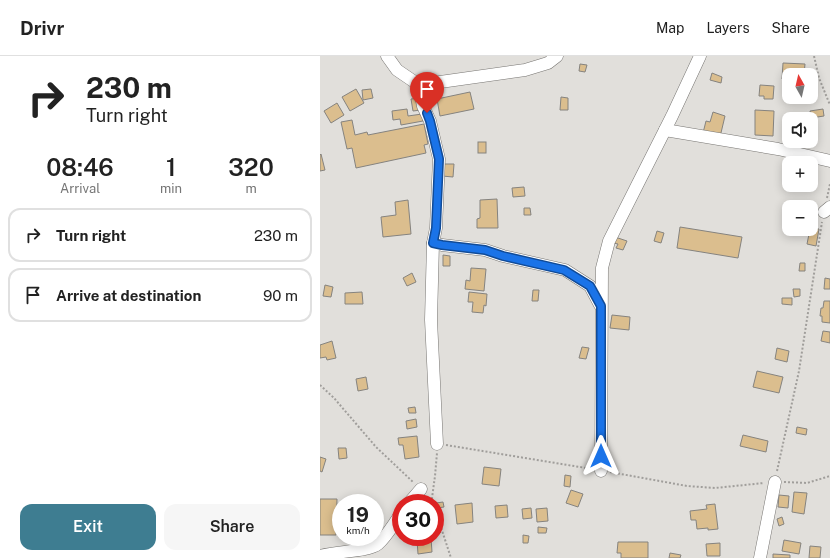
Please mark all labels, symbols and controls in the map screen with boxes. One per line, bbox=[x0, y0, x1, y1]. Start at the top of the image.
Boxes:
text: Drivr bbox=[20, 17, 64, 39]
text: Map bbox=[656, 20, 684, 36]
text: Layers bbox=[706, 20, 750, 36]
text: Share bbox=[772, 20, 810, 36]
north arrow bbox=[782, 68, 818, 104]
map controls bbox=[782, 68, 818, 236]
text: 230 m bbox=[86, 71, 172, 104]
icon: right bbox=[20, 72, 72, 124]
pin bbox=[410, 72, 444, 113]
icon: arrive bbox=[416, 78, 438, 100]
text: Turn right bbox=[86, 105, 168, 126]
button: sound bbox=[782, 112, 818, 148]
text: 08:46 bbox=[46, 153, 114, 181]
text: 1 bbox=[166, 153, 176, 181]
text: 320 bbox=[228, 153, 274, 181]
button: + bbox=[782, 156, 818, 192]
text: Arrival bbox=[60, 181, 100, 196]
text: min bbox=[160, 181, 182, 196]
text: m bbox=[245, 181, 257, 196]
button: − bbox=[782, 200, 818, 236]
icon: right bbox=[22, 224, 44, 246]
text: Turn right bbox=[56, 227, 126, 244]
text: 230 m bbox=[254, 227, 298, 244]
icon: arrive bbox=[22, 284, 44, 306]
text: Arrive at destination bbox=[56, 287, 201, 304]
text: 90 m bbox=[263, 287, 298, 304]
position arrow bbox=[580, 435, 622, 477]
speed limit sign: 30 bbox=[392, 494, 444, 546]
text: 19 bbox=[347, 503, 369, 527]
button: Exit bbox=[20, 504, 156, 550]
button: Share bbox=[164, 504, 300, 550]
text: km/h bbox=[346, 524, 370, 536]

